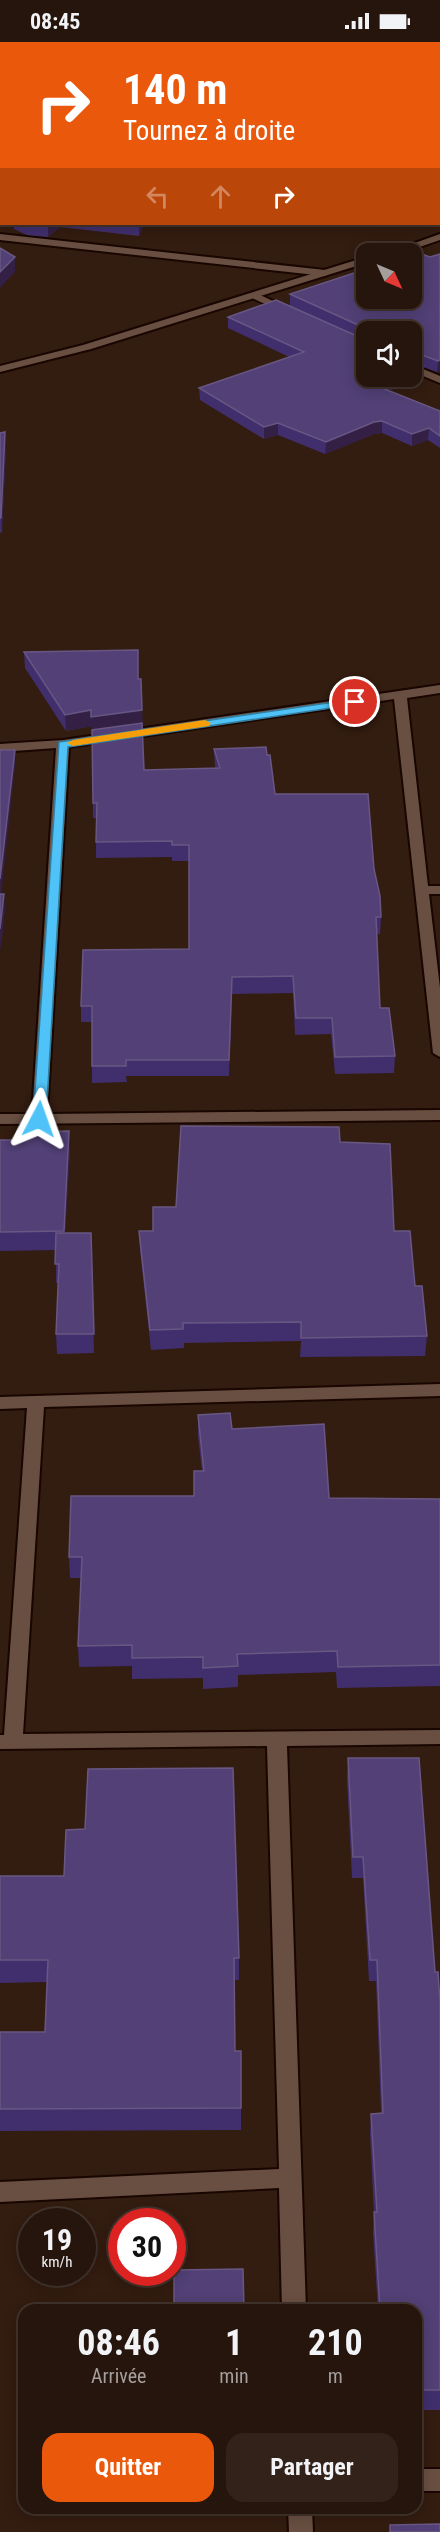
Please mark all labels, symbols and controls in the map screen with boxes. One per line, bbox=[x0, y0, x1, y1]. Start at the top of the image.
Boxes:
text: 08:45 bbox=[30, 9, 81, 34]
text: 140 m bbox=[123, 65, 228, 114]
icon: right bbox=[24, 66, 102, 144]
text: Tournez à droite bbox=[123, 115, 295, 147]
icon: left bbox=[141, 180, 174, 213]
icon: ahead bbox=[204, 180, 237, 213]
icon: right bbox=[267, 180, 300, 213]
north arrow bbox=[356, 243, 422, 309]
map controls bbox=[356, 243, 422, 387]
button: sound bbox=[356, 321, 422, 387]
pin bbox=[329, 676, 380, 727]
icon: arrive bbox=[338, 685, 371, 718]
position arrow bbox=[7, 1087, 71, 1151]
speed limit sign: 30 bbox=[108, 2208, 186, 2286]
text: 19 bbox=[42, 2222, 72, 2257]
text: km/h bbox=[42, 2253, 72, 2271]
text: 08:46 bbox=[77, 2322, 160, 2364]
text: 1 bbox=[225, 2322, 243, 2364]
text: 210 bbox=[308, 2322, 363, 2364]
text: Arrivée bbox=[91, 2364, 146, 2388]
text: min bbox=[219, 2364, 249, 2388]
text: m bbox=[328, 2364, 343, 2388]
button: Quitter bbox=[42, 2433, 214, 2502]
button: Partager bbox=[226, 2433, 398, 2502]

